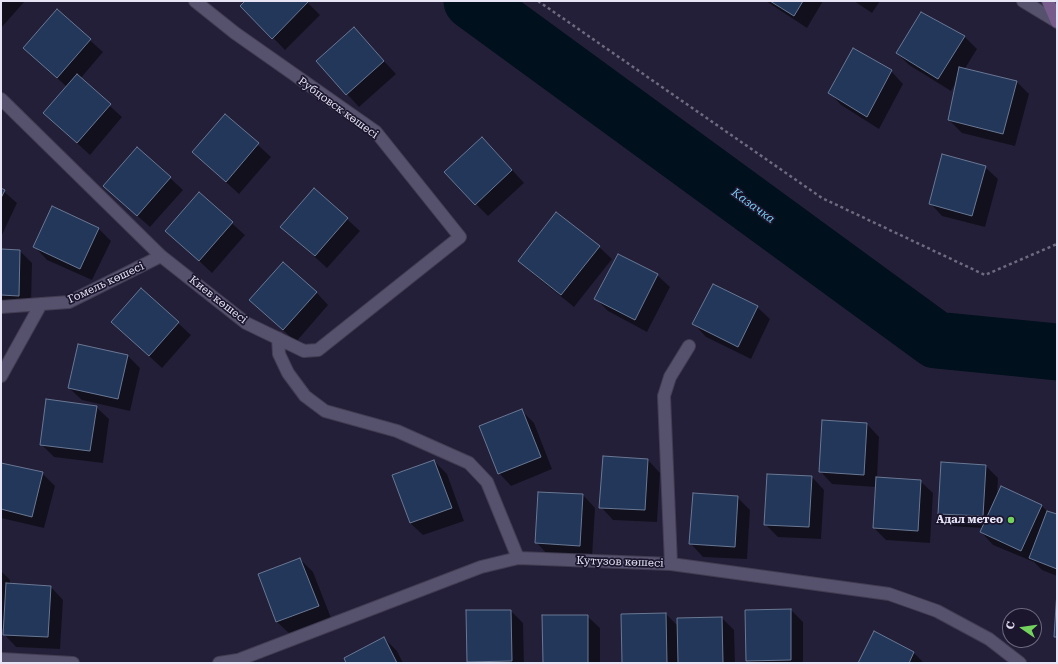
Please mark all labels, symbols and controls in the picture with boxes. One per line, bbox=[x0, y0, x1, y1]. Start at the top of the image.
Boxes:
street label: Рубцовск көшесі bbox=[295, 75, 381, 141]
water label: Казачка bbox=[729, 185, 777, 227]
street label: Гомель көшесі bbox=[66, 260, 146, 306]
street label: Киев көшесі bbox=[186, 273, 250, 327]
place label: Адал метео bbox=[936, 513, 1003, 527]
marker: Адал метео bbox=[1006, 515, 1016, 525]
street label: Кутузов көшесі bbox=[576, 554, 664, 570]
north arrow bbox=[1002, 608, 1042, 648]
text: С bbox=[1004, 620, 1018, 631]

